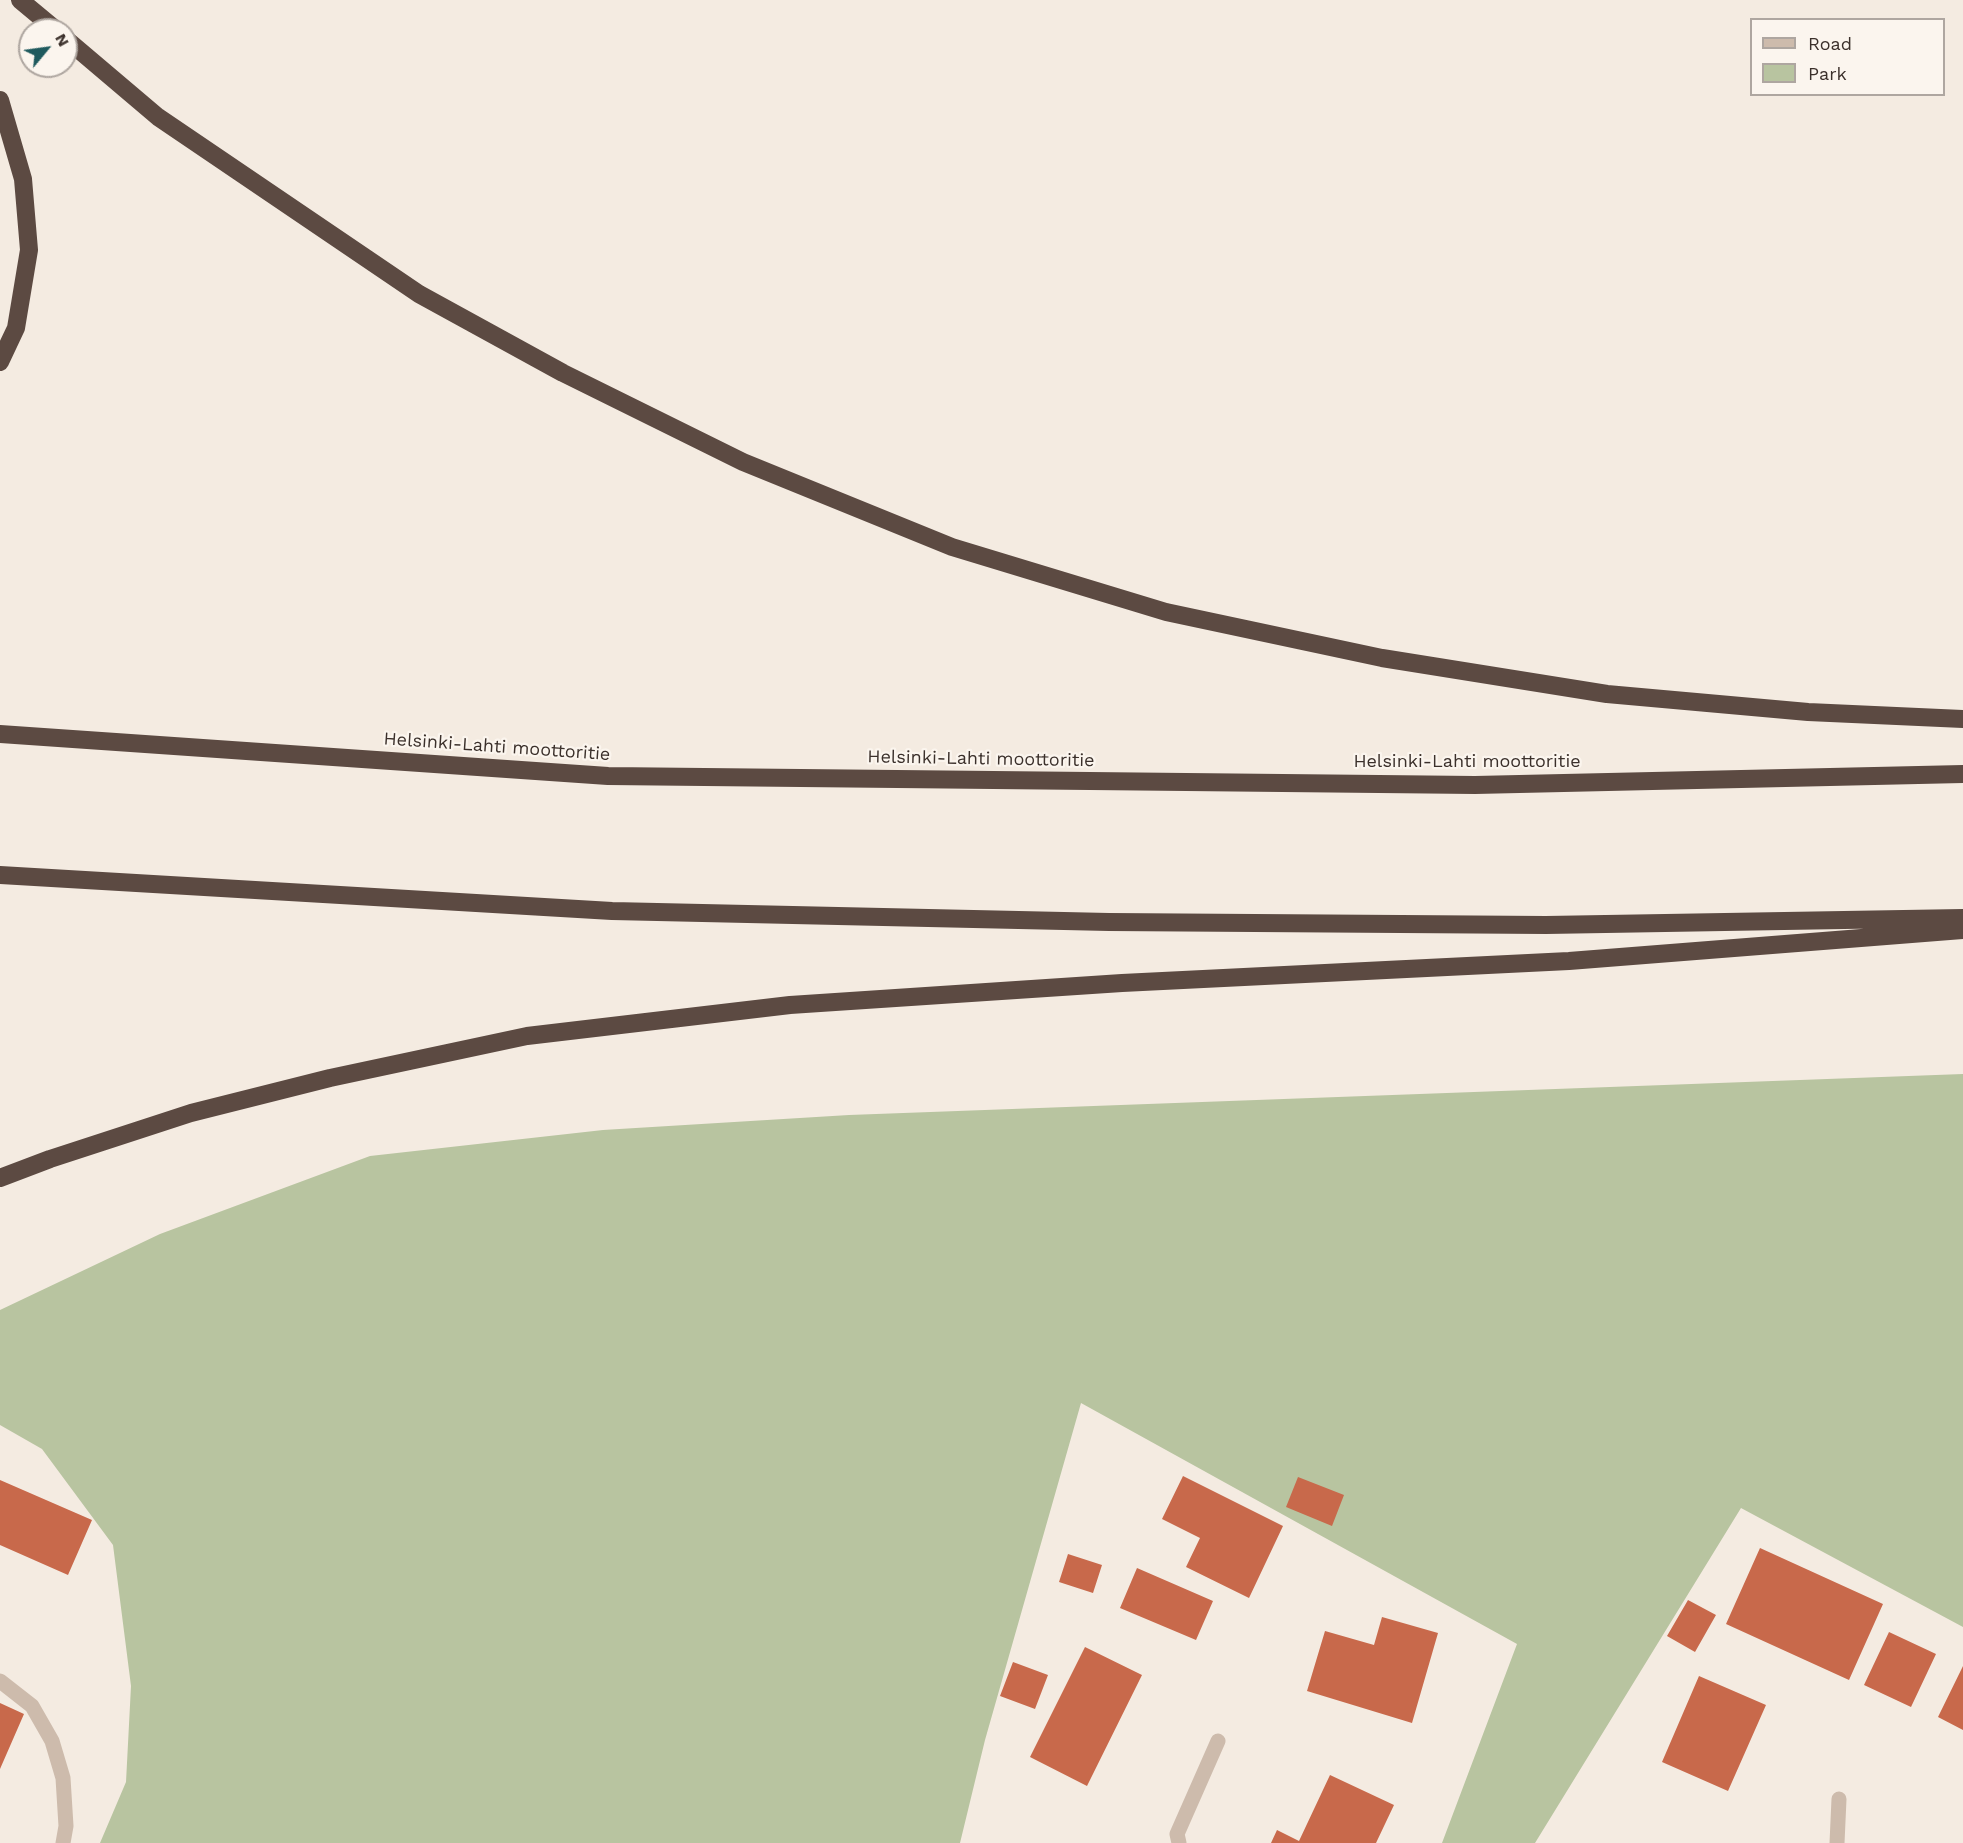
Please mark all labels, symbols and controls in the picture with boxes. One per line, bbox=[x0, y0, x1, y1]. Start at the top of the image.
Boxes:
north arrow bbox=[18, 18, 78, 78]
legend bbox=[1750, 18, 1945, 96]
text: N bbox=[51, 30, 74, 50]
text: Road bbox=[1808, 33, 1852, 54]
text: Park bbox=[1808, 63, 1847, 84]
street label: Helsinki-Lahti moottoritie bbox=[383, 728, 611, 766]
street label: Helsinki-Lahti moottoritie bbox=[867, 746, 1095, 772]
street label: Helsinki-Lahti moottoritie bbox=[1353, 751, 1581, 773]

